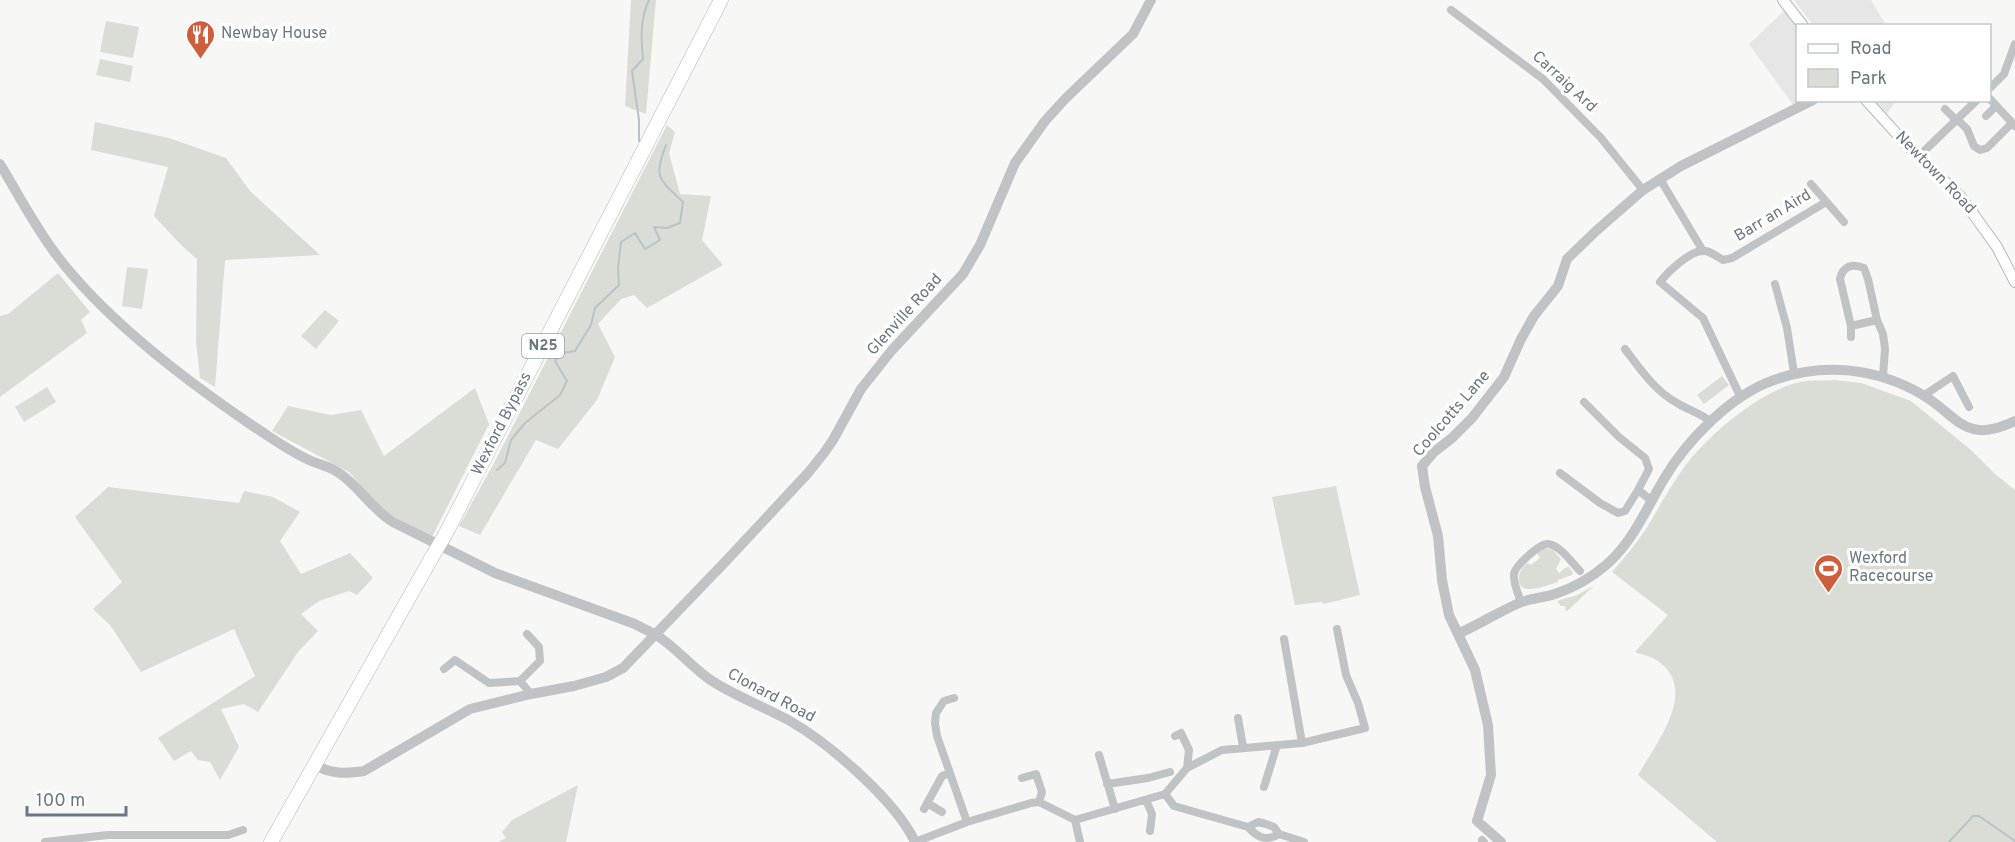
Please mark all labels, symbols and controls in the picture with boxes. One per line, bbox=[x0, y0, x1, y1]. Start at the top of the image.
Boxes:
restaurant icon: Newbay House bbox=[184, 18, 216, 60]
place label: Newbay House bbox=[221, 24, 327, 44]
legend bbox=[1796, 24, 1991, 102]
text: Road bbox=[1850, 38, 1892, 61]
street label: Carraig Ard bbox=[1527, 47, 1601, 117]
text: Park bbox=[1850, 68, 1887, 91]
street label: Newtown Road bbox=[1891, 127, 1979, 219]
street label: Barr an Aird bbox=[1731, 185, 1815, 247]
street label: Glenville Road bbox=[863, 270, 947, 360]
road number: N25 bbox=[522, 334, 564, 358]
street label: Coolcotts Lane bbox=[1409, 367, 1495, 461]
street label: Wexford Bypass bbox=[467, 369, 537, 479]
place label: Wexford Racecourse bbox=[1849, 549, 1933, 587]
sports icon: Wexford Racecourse bbox=[1812, 552, 1844, 594]
street label: Clonard Road bbox=[724, 664, 818, 728]
scale bar bbox=[27, 779, 126, 817]
text: 100 m bbox=[36, 790, 85, 813]

